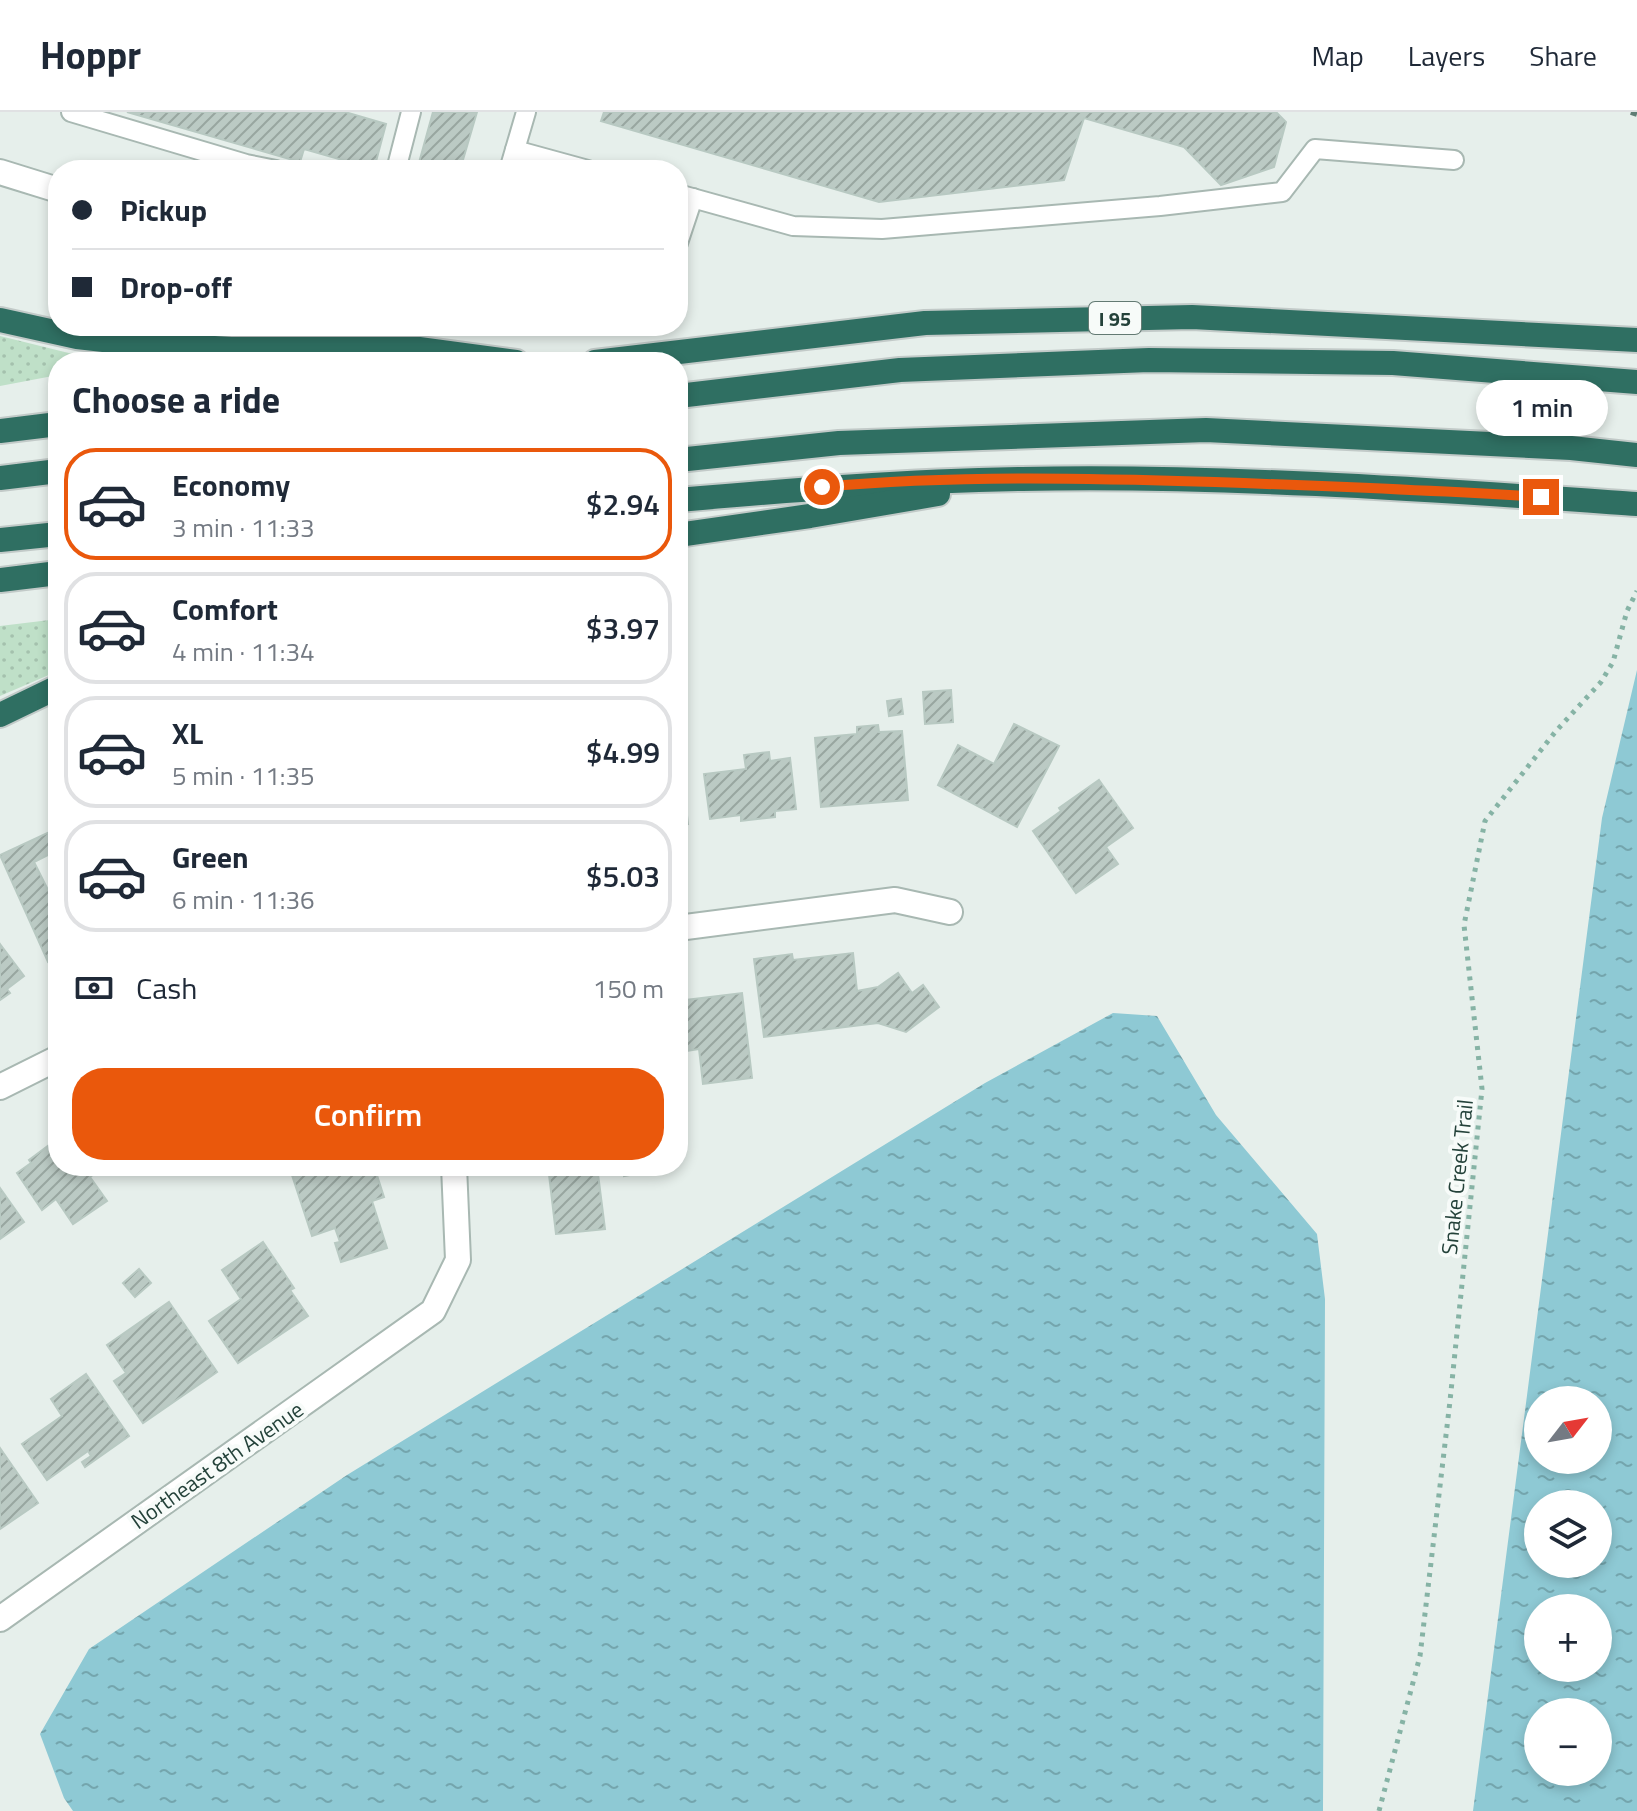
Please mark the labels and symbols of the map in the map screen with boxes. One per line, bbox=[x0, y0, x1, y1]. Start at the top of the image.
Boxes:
road number: I 95 bbox=[1089, 302, 1141, 334]
callout: 1 min bbox=[1475, 381, 1607, 437]
route start bbox=[804, 469, 840, 505]
route end bbox=[1523, 479, 1559, 515]
street label: Snake Creek Trail bbox=[1432, 1098, 1482, 1256]
north arrow bbox=[1524, 1386, 1612, 1474]
street label: Northeast 8th Avenue bbox=[124, 1393, 310, 1537]

